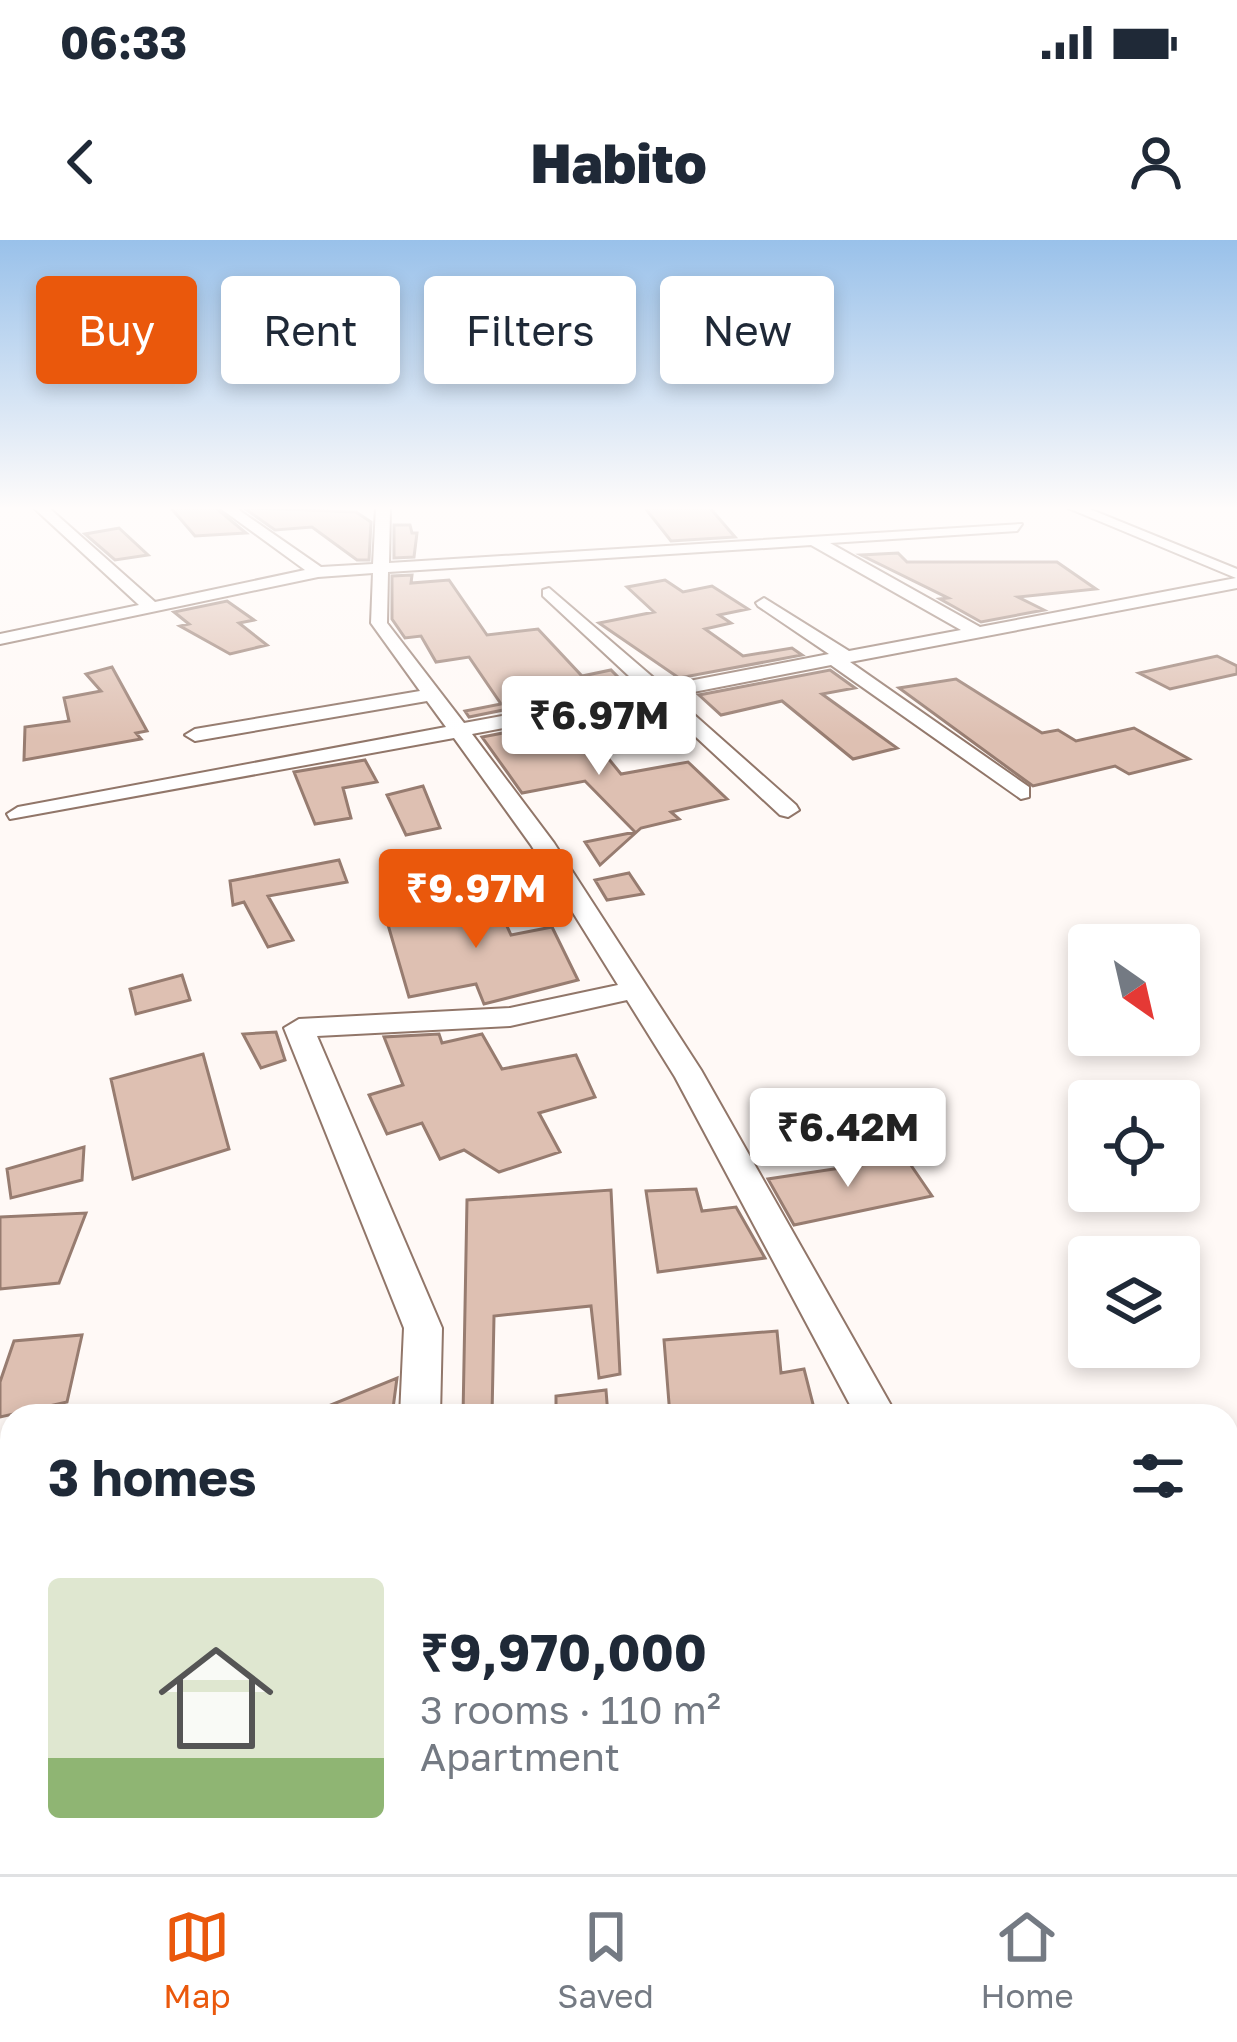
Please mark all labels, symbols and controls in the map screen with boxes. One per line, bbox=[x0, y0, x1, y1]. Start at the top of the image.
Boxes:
text: 06:33 bbox=[60, 15, 187, 69]
icon: back bbox=[48, 129, 114, 195]
icon: person bbox=[1123, 129, 1189, 195]
text: Habito bbox=[530, 130, 707, 195]
chip: Buy bbox=[36, 276, 197, 384]
chip: Rent bbox=[221, 276, 400, 384]
chip: Filters bbox=[424, 276, 636, 384]
chip: New bbox=[660, 276, 834, 384]
pin: ₹6.97M bbox=[501, 676, 697, 778]
text: ₹6.97M bbox=[529, 691, 669, 738]
pin: ₹9.97M bbox=[378, 849, 574, 951]
text: ₹9.97M bbox=[406, 864, 546, 911]
north arrow bbox=[1068, 924, 1200, 1056]
map controls bbox=[1068, 924, 1200, 1368]
button: locate bbox=[1068, 1080, 1200, 1212]
pin: ₹6.42M bbox=[750, 1088, 946, 1190]
text: ₹6.42M bbox=[777, 1103, 919, 1150]
button: layers bbox=[1068, 1236, 1200, 1368]
icon: filters bbox=[1125, 1443, 1191, 1509]
text: 3 homes bbox=[48, 1446, 257, 1507]
text: ₹9,970,000 bbox=[420, 1621, 707, 1682]
icon: home bbox=[144, 1626, 288, 1770]
text: 3 rooms · 110 m² bbox=[420, 1686, 721, 1733]
text: Apartment bbox=[420, 1733, 620, 1780]
tab: Map bbox=[163, 1904, 231, 2015]
tab: Saved bbox=[557, 1904, 654, 2015]
tab: Home bbox=[980, 1904, 1074, 2015]

